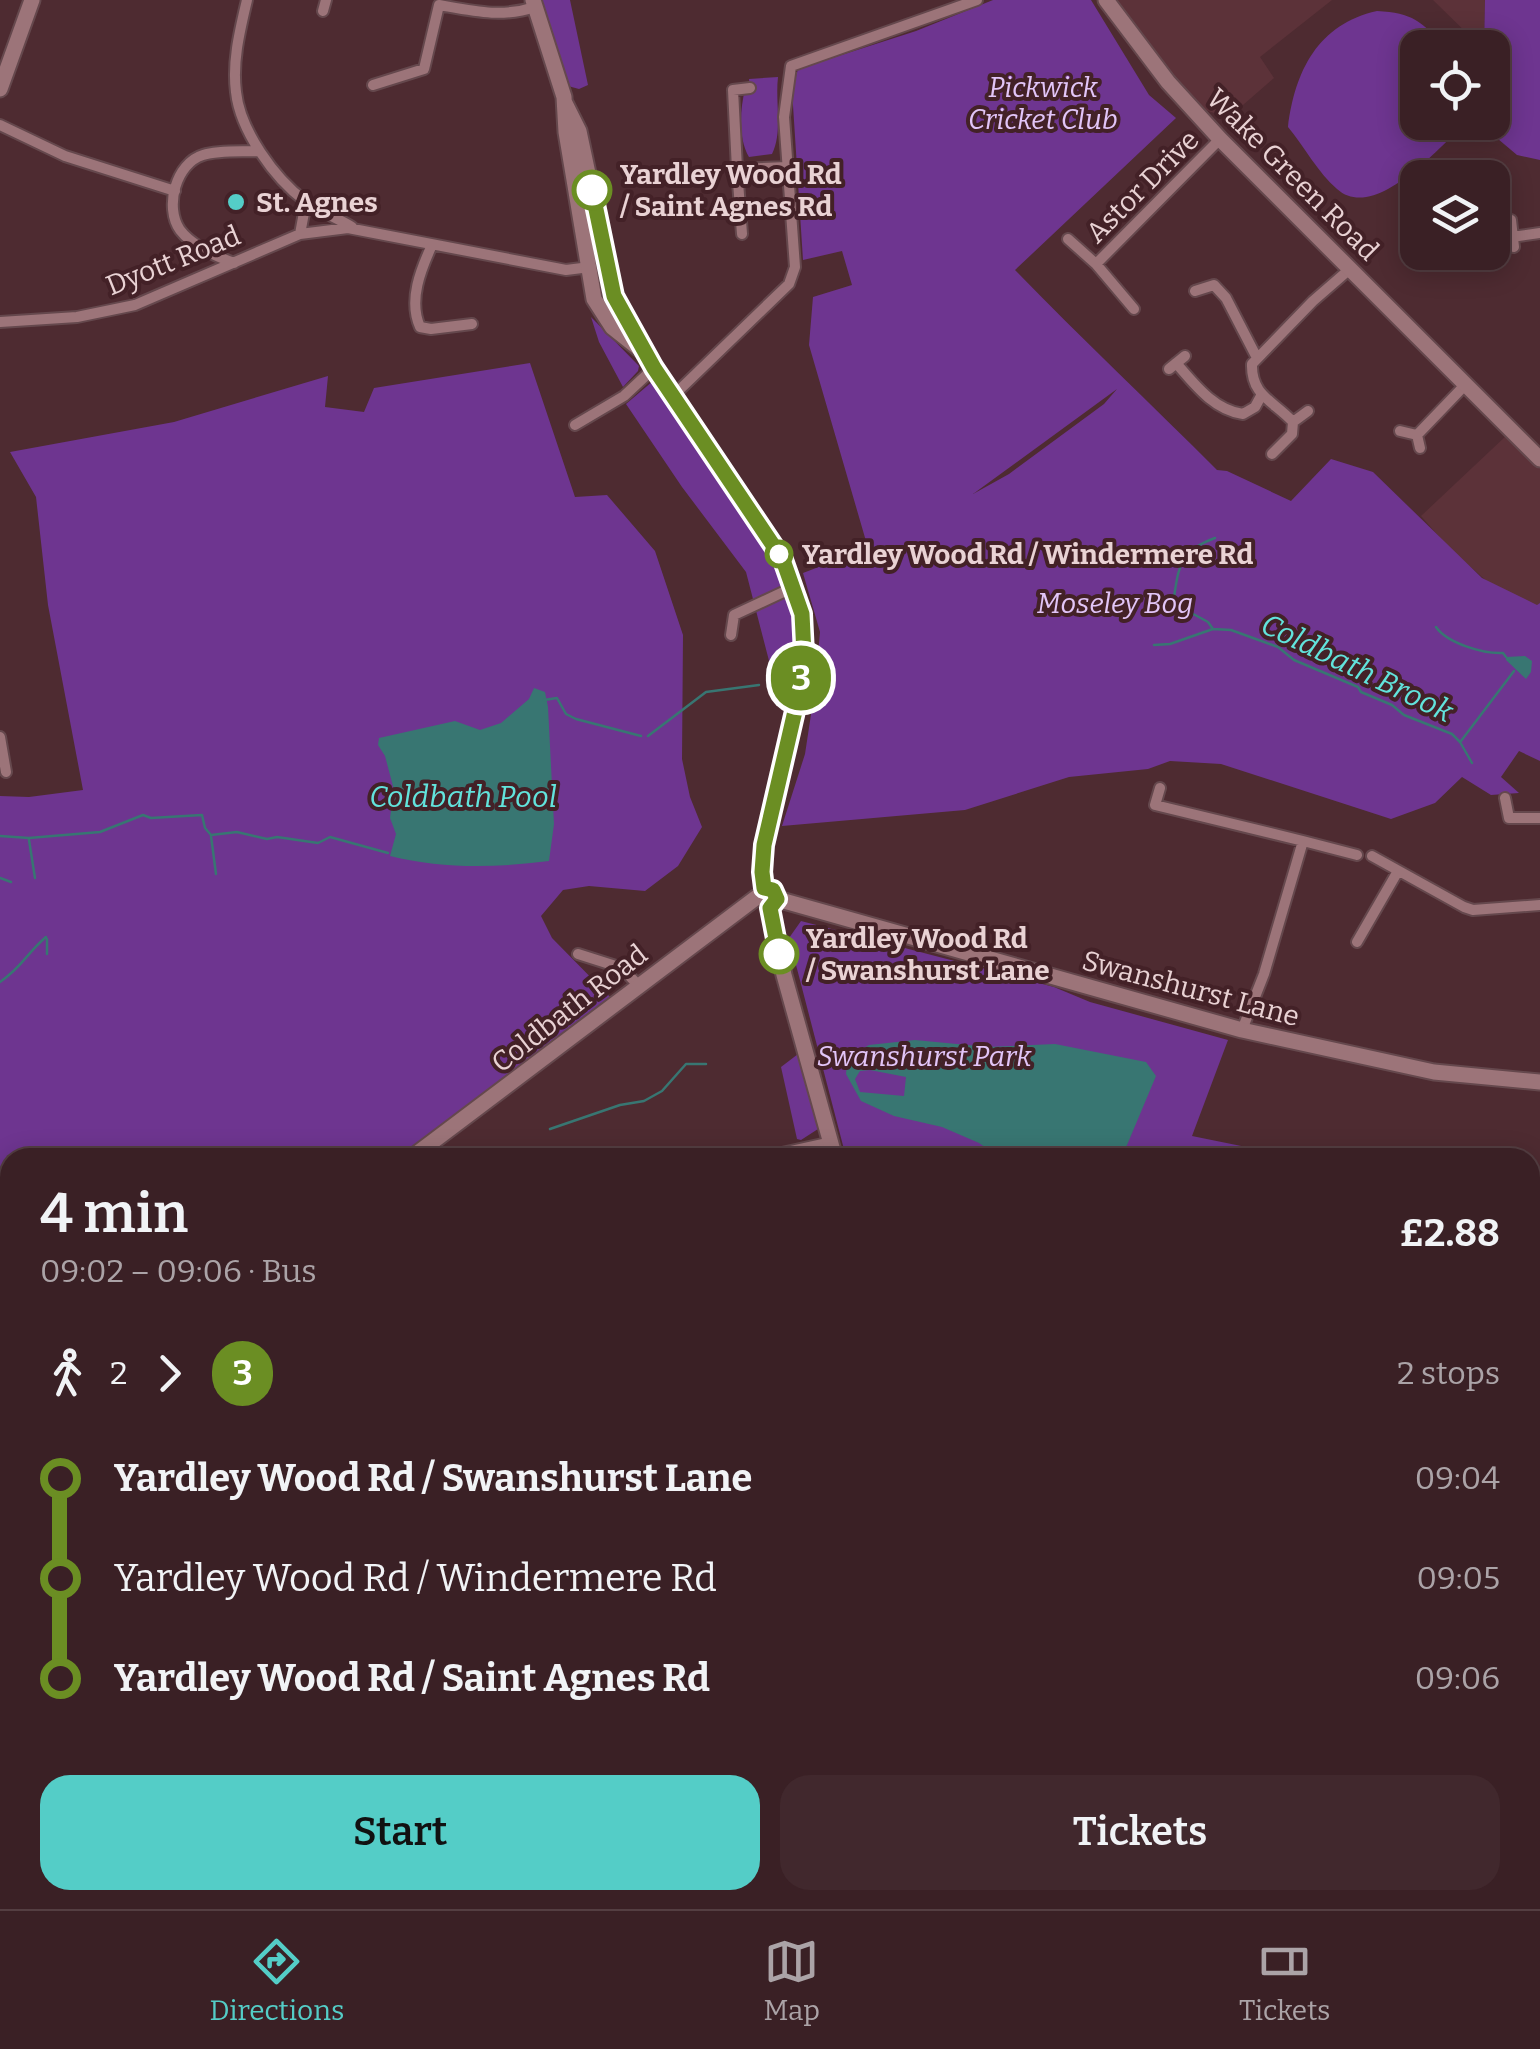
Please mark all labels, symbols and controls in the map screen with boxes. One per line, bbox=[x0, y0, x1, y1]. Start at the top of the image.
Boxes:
map controls bbox=[1400, 30, 1510, 270]
button: locate bbox=[1400, 30, 1510, 140]
park label: Pickwick Cricket Club bbox=[968, 71, 1118, 136]
street label: Wake Green Road bbox=[1200, 82, 1385, 267]
street label: Astor Drive bbox=[1079, 123, 1206, 250]
place label: Yardley Wood Rd / Saint Agnes Rd bbox=[619, 158, 842, 223]
button: layers bbox=[1400, 160, 1510, 270]
marker: Yardley Wood Rd / Saint Agnes Rd bbox=[573, 171, 611, 209]
place label: St. Agnes bbox=[256, 186, 378, 219]
marker: St. Agnes bbox=[225, 191, 247, 213]
street label: Dyott Road bbox=[101, 219, 245, 302]
place label: Yardley Wood Rd / Windermere Rd bbox=[802, 538, 1253, 571]
marker: Yardley Wood Rd / Windermere Rd bbox=[766, 541, 792, 567]
park label: Moseley Bog bbox=[1037, 587, 1193, 620]
water label: Coldbath Brook bbox=[1255, 606, 1459, 730]
line badge: 3 bbox=[768, 646, 834, 710]
text: 3 bbox=[791, 657, 811, 699]
water label: Coldbath Pool bbox=[369, 779, 557, 815]
place label: Yardley Wood Rd / Swanshurst Lane bbox=[805, 922, 1050, 987]
marker: Yardley Wood Rd / Swanshurst Lane bbox=[760, 935, 798, 973]
street label: Coldbath Road bbox=[485, 937, 654, 1079]
street label: Swanshurst Lane bbox=[1079, 944, 1303, 1033]
park label: Swanshurst Park bbox=[817, 1040, 1032, 1073]
text: 4 min bbox=[40, 1181, 188, 1247]
text: £2.88 bbox=[1399, 1210, 1500, 1256]
text: 09:02 – 09:06 · Bus bbox=[40, 1252, 317, 1290]
icon: walk bbox=[40, 1346, 95, 1401]
icon: forward bbox=[142, 1346, 197, 1401]
text: 3 bbox=[232, 1352, 253, 1394]
text: 2 bbox=[110, 1354, 127, 1392]
text: 2 stops bbox=[1397, 1354, 1500, 1392]
text: Yardley Wood Rd / Swanshurst Lane bbox=[114, 1455, 752, 1501]
text: 09:04 bbox=[1415, 1459, 1500, 1497]
text: Yardley Wood Rd / Windermere Rd bbox=[114, 1555, 717, 1601]
text: 09:05 bbox=[1416, 1559, 1500, 1597]
text: Yardley Wood Rd / Saint Agnes Rd bbox=[114, 1655, 710, 1701]
text: 09:06 bbox=[1415, 1659, 1500, 1697]
button: Start bbox=[40, 1775, 760, 1890]
button: Tickets bbox=[780, 1775, 1500, 1890]
tab: Directions bbox=[210, 1934, 344, 2027]
tab: Map bbox=[763, 1934, 820, 2027]
tab: Tickets bbox=[1239, 1934, 1330, 2027]

